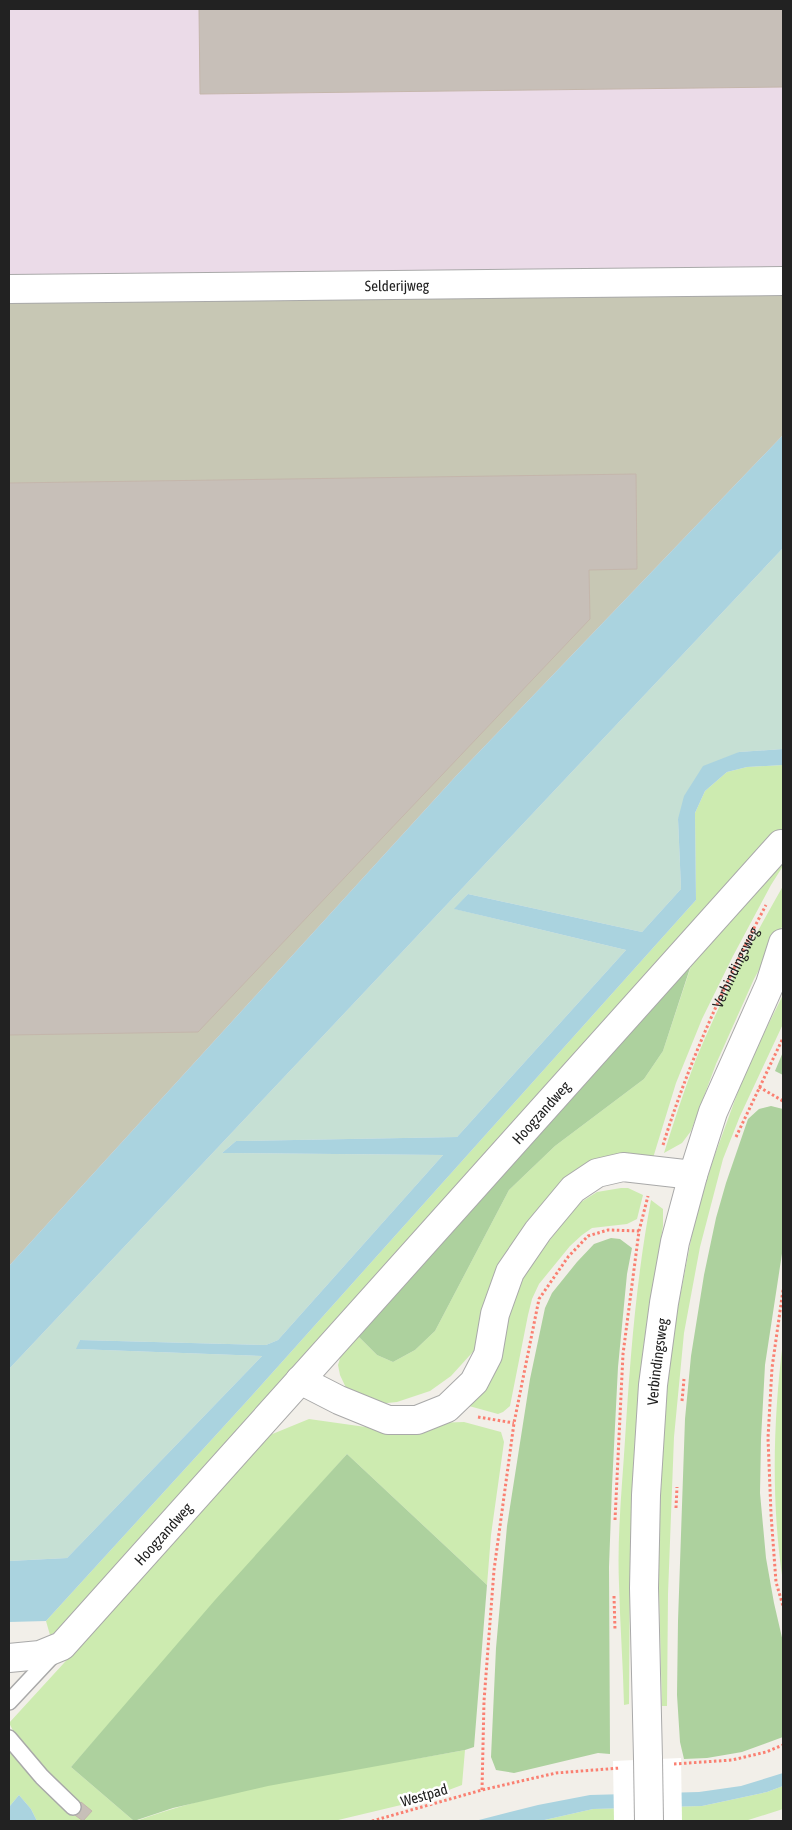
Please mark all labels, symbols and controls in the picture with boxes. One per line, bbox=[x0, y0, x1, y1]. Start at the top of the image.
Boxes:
street label: Selderijweg bbox=[365, 276, 430, 294]
street label: Verbindingsweg bbox=[708, 924, 762, 1010]
street label: Hoogzandweg bbox=[508, 1077, 573, 1147]
street label: Verbindingsweg bbox=[643, 1316, 670, 1406]
street label: Hoogzandweg bbox=[130, 1498, 196, 1568]
street label: Westpad bbox=[399, 1780, 449, 1810]

